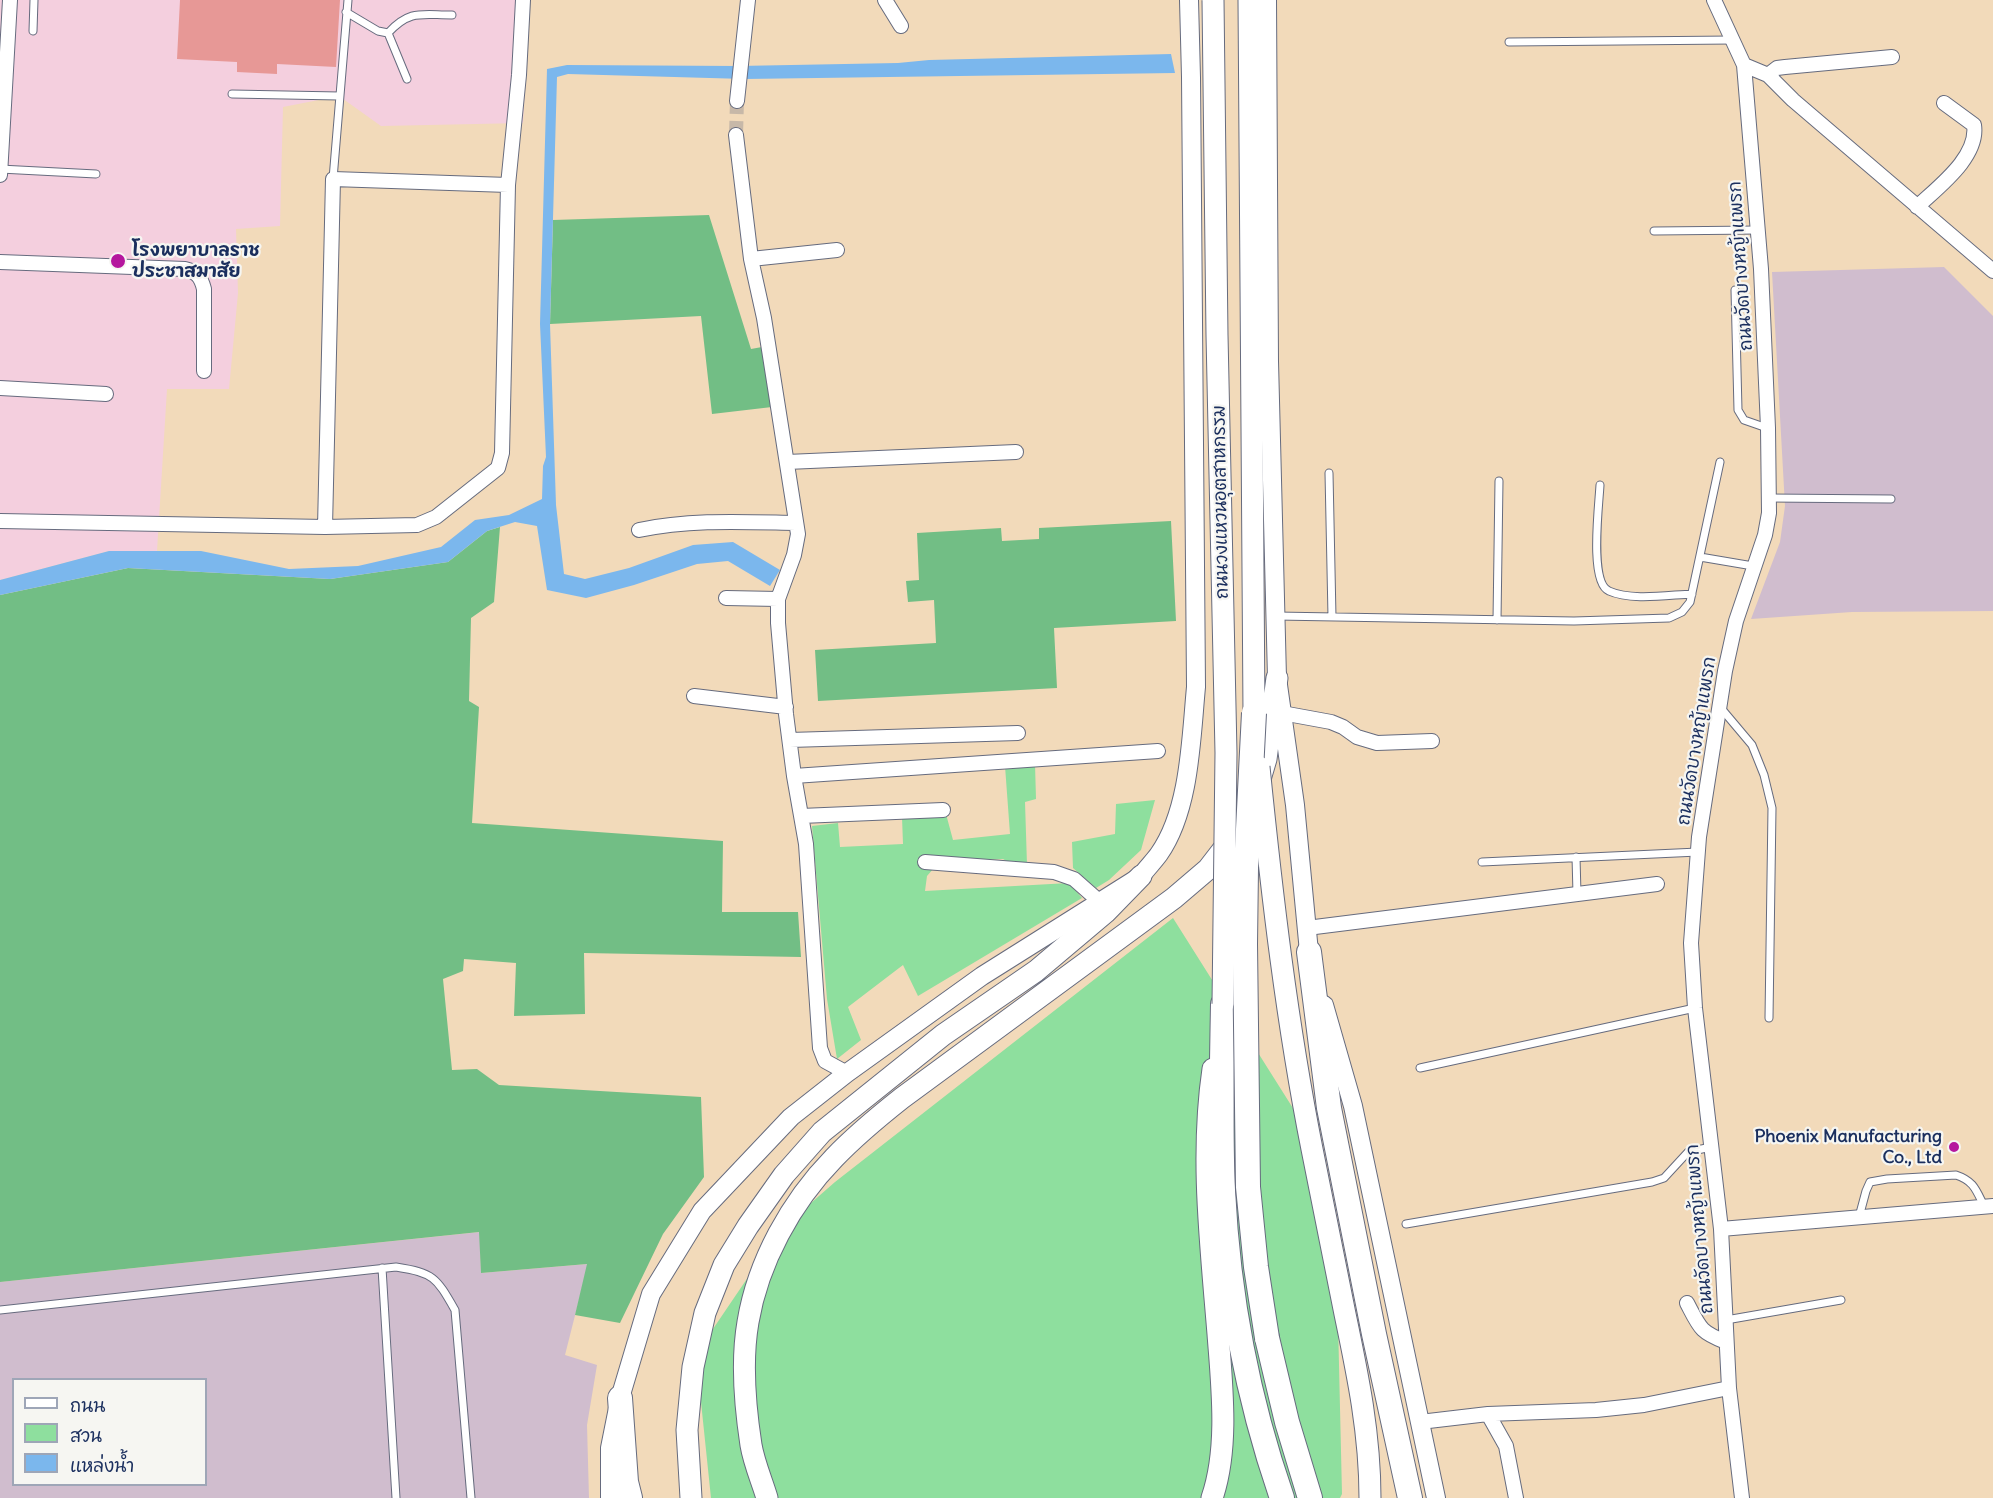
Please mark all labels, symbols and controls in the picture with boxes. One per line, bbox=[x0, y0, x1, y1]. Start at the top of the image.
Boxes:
street label: ถนนวัดบางหญ้าแพรก bbox=[1724, 180, 1758, 352]
place label: โรงพยาบาลราช ประชาสมาสัย bbox=[132, 240, 260, 282]
marker: โรงพยาบาลราช ประชาสมาสัย bbox=[109, 252, 127, 270]
street label: ถนนวงแหวนอุตสาหกรรม bbox=[1209, 405, 1233, 599]
street label: ถนนวัดบางหญ้าแพรก bbox=[1673, 655, 1721, 827]
place label: Phoenix Manufacturing Co., Ltd bbox=[1754, 1126, 1942, 1168]
marker: Phoenix Manufacturing Co., Ltd bbox=[1947, 1140, 1961, 1154]
street label: ถนนวัดบางหญ้าแพรก bbox=[1682, 1143, 1718, 1315]
legend bbox=[12, 1378, 207, 1486]
text: ถนน bbox=[70, 1394, 105, 1417]
text: สวน bbox=[70, 1424, 102, 1447]
text: แหล่งน้ำ bbox=[70, 1454, 134, 1477]

